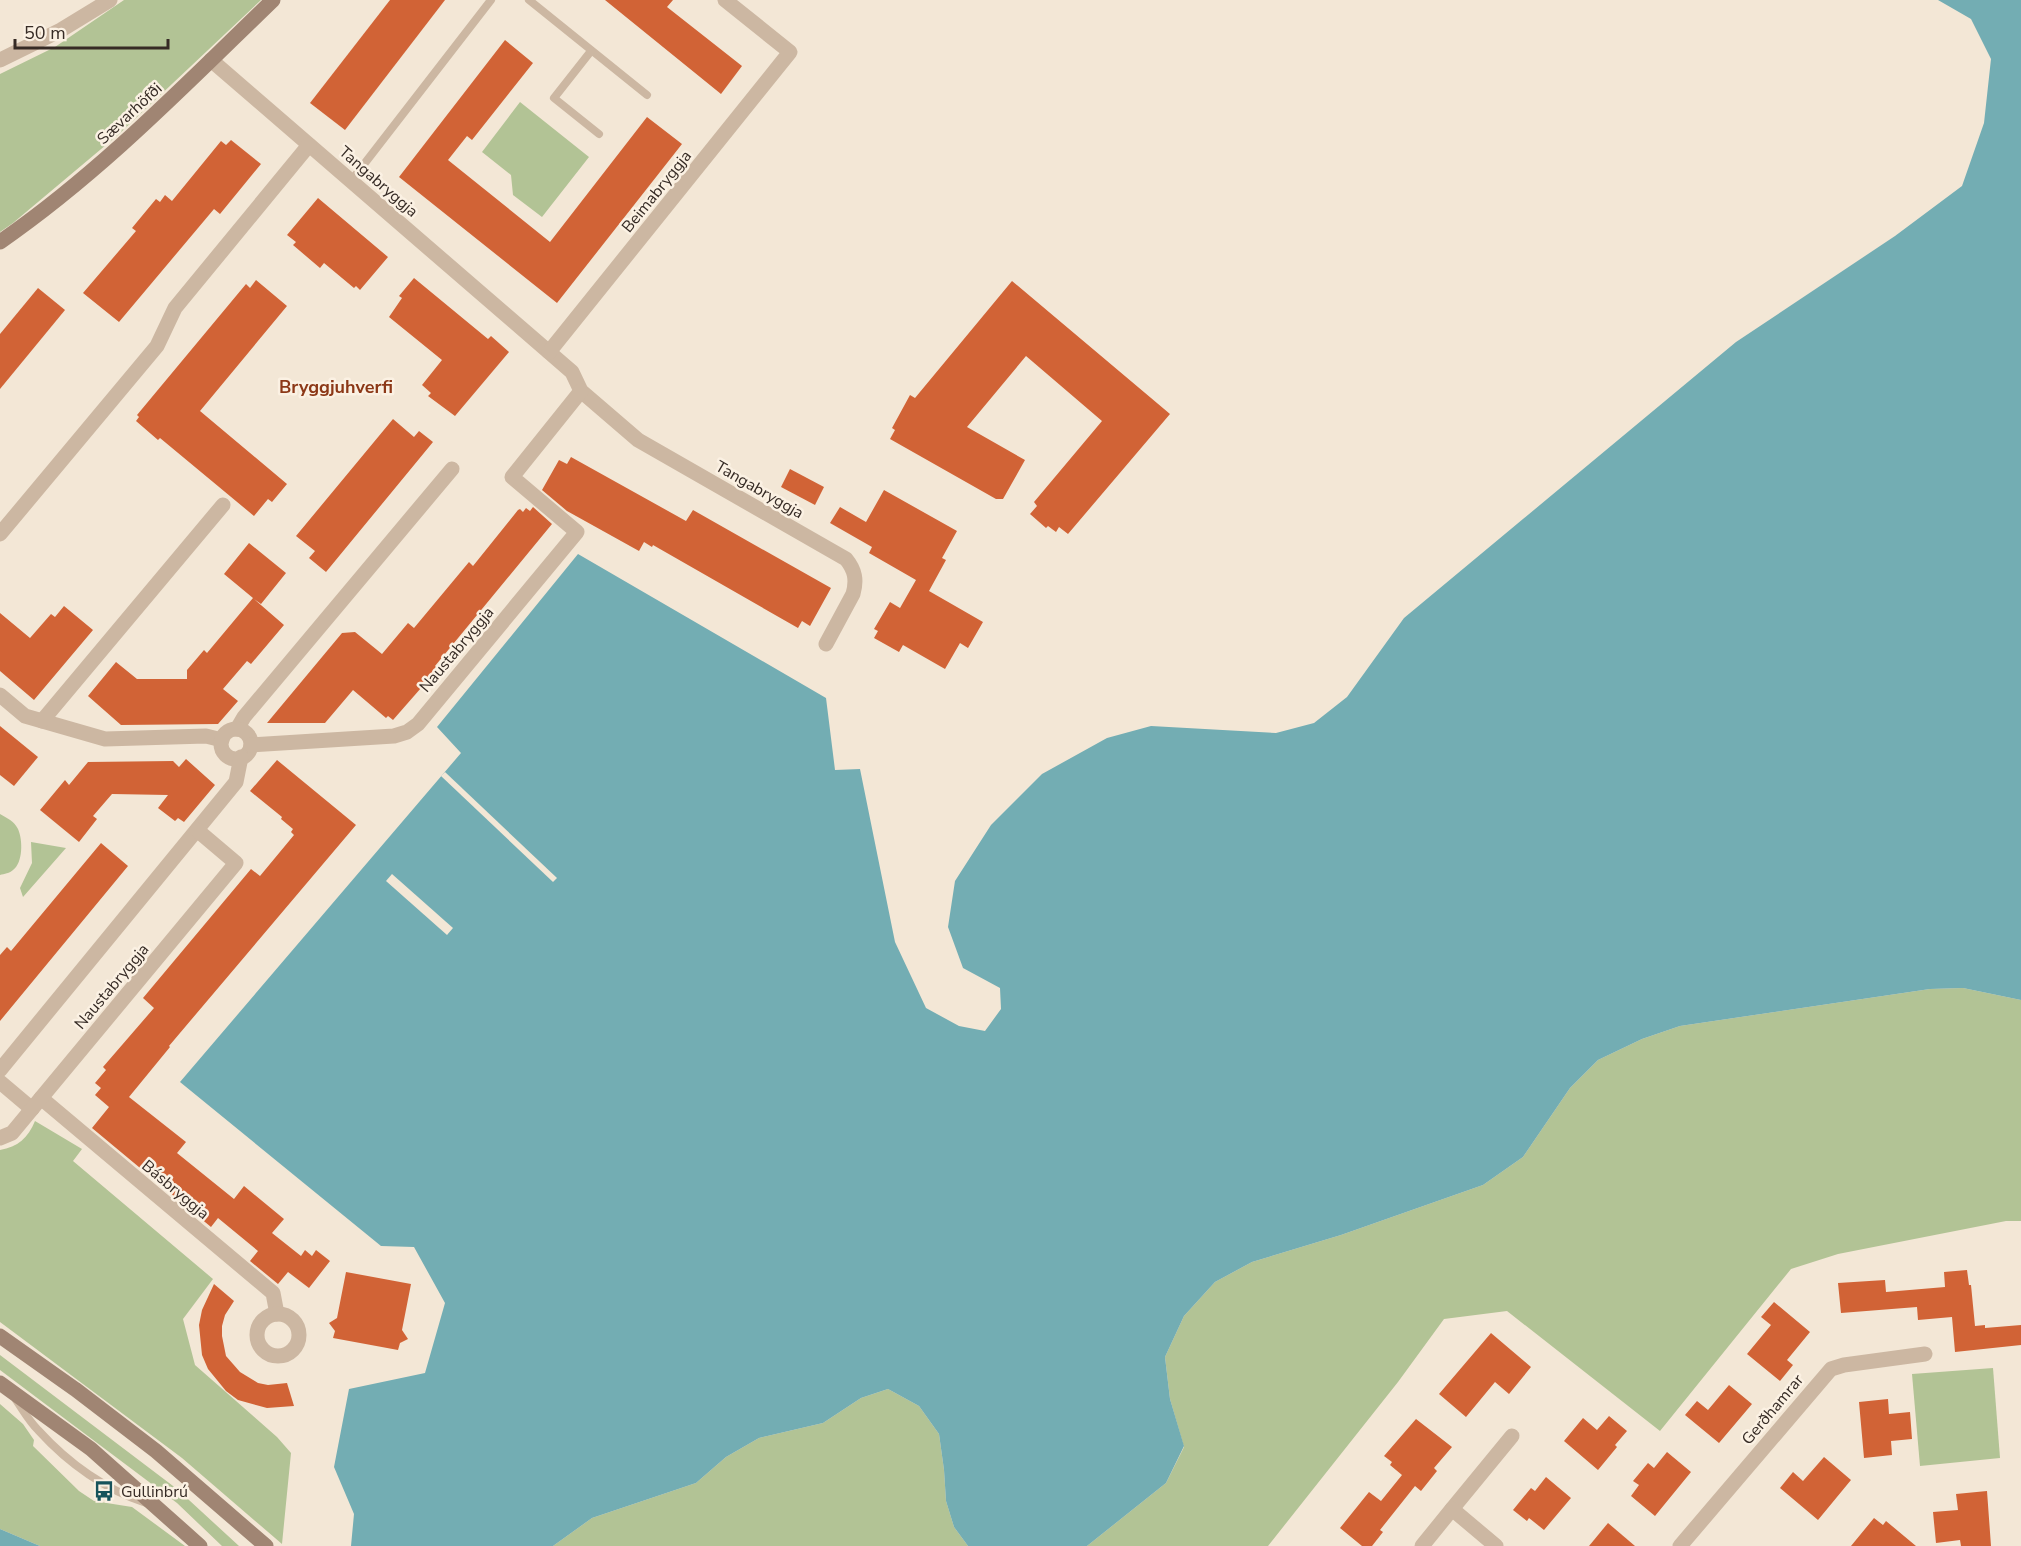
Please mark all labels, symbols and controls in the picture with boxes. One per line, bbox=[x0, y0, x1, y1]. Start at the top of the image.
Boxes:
scale bar bbox=[15, 12, 168, 50]
text: 50 m bbox=[24, 21, 66, 45]
street label: Sævarhöfði bbox=[92, 78, 167, 150]
street label: Tangabryggja bbox=[334, 141, 423, 222]
street label: Beimabryggja bbox=[617, 146, 697, 237]
district label: Bryggjuhverfi bbox=[279, 375, 393, 399]
street label: Tangabryggja bbox=[711, 456, 808, 524]
street label: Naustabryggja bbox=[414, 602, 499, 697]
street label: Naustabryggja bbox=[69, 939, 154, 1034]
street label: Básbryggja bbox=[137, 1155, 214, 1224]
street label: Gerðhamrar bbox=[1737, 1369, 1809, 1450]
bus stop icon: Gullinbrú bbox=[92, 1479, 116, 1503]
place label: Gullinbrú bbox=[121, 1481, 188, 1503]

